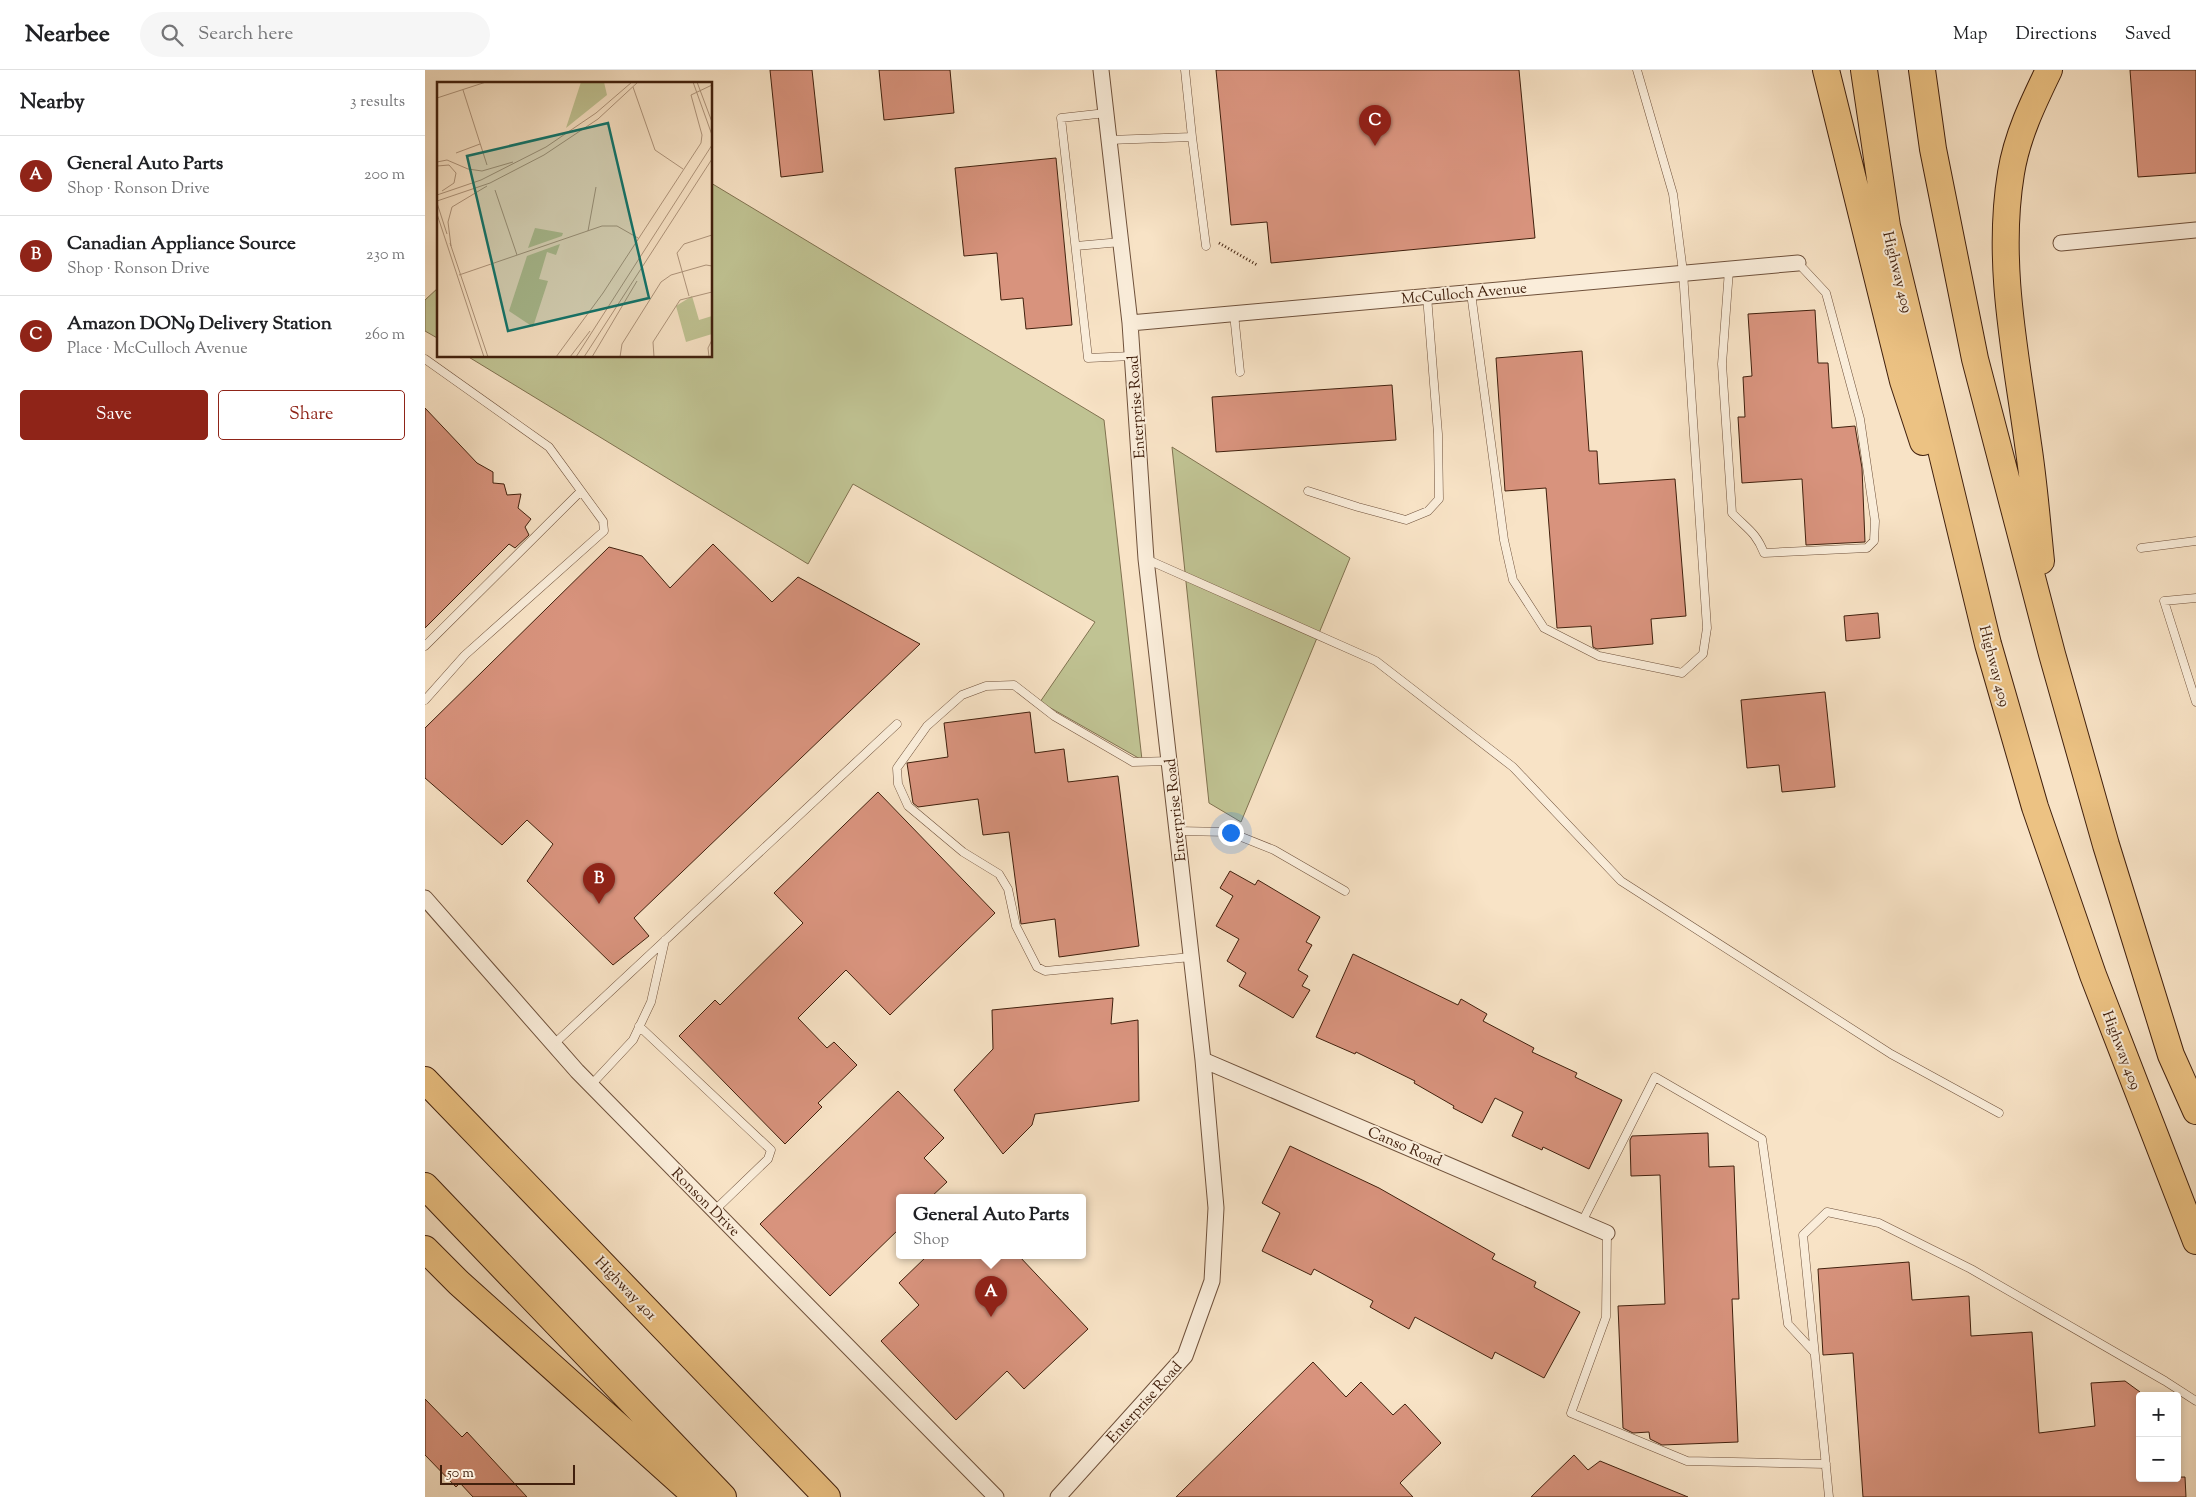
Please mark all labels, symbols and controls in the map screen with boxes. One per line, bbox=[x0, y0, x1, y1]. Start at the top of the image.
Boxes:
search box bbox=[140, 12, 490, 57]
text: Nearbee bbox=[25, 18, 110, 52]
icon: search bbox=[158, 21, 186, 49]
text: Search here bbox=[198, 21, 293, 48]
text: Map bbox=[1953, 22, 1988, 48]
text: Directions bbox=[2016, 22, 2097, 48]
text: Saved bbox=[2125, 22, 2171, 48]
inset map bbox=[437, 82, 713, 358]
text: Nearby bbox=[20, 88, 85, 118]
text: 3 results bbox=[350, 91, 405, 114]
pin: C bbox=[1359, 105, 1391, 146]
text: General Auto Parts bbox=[67, 151, 223, 178]
text: A bbox=[30, 164, 43, 187]
text: 200 m bbox=[364, 164, 405, 187]
text: Shop · Ronson Drive bbox=[67, 178, 210, 201]
street label: Highway 409 bbox=[1876, 229, 1917, 315]
text: Canadian Appliance Source bbox=[67, 231, 296, 258]
text: B bbox=[31, 244, 41, 267]
text: 230 m bbox=[366, 244, 405, 267]
text: Shop · Ronson Drive bbox=[67, 258, 210, 281]
street label: McCulloch Avenue bbox=[1400, 279, 1528, 310]
text: Amazon DON9 Delivery Station bbox=[67, 311, 332, 338]
text: C bbox=[30, 324, 42, 347]
text: 260 m bbox=[364, 324, 405, 347]
text: Place · McCulloch Avenue bbox=[67, 338, 248, 361]
street label: Enterprise Road bbox=[1123, 354, 1152, 459]
button: Save bbox=[20, 390, 208, 440]
button: Share bbox=[218, 390, 405, 440]
street label: Highway 409 bbox=[1973, 623, 2014, 709]
street label: Enterprise Road bbox=[1161, 757, 1192, 862]
your location bbox=[1218, 820, 1244, 846]
pin: B bbox=[583, 863, 615, 904]
street label: Highway 409 bbox=[2096, 1008, 2145, 1093]
street label: Canso Road bbox=[1364, 1122, 1445, 1173]
street label: Ronson Drive bbox=[666, 1164, 744, 1242]
popup bbox=[896, 1194, 1086, 1259]
text: General Auto Parts bbox=[913, 1202, 1069, 1229]
text: Shop bbox=[913, 1229, 949, 1252]
street label: Highway 401 bbox=[589, 1253, 661, 1325]
pin: A bbox=[975, 1276, 1007, 1317]
street label: Enterprise Road bbox=[1103, 1357, 1188, 1448]
map controls bbox=[2136, 1392, 2181, 1482]
button: + bbox=[2136, 1392, 2181, 1437]
button: − bbox=[2136, 1437, 2181, 1482]
scale bar bbox=[440, 1462, 575, 1485]
text: 50 m bbox=[447, 1464, 474, 1484]

